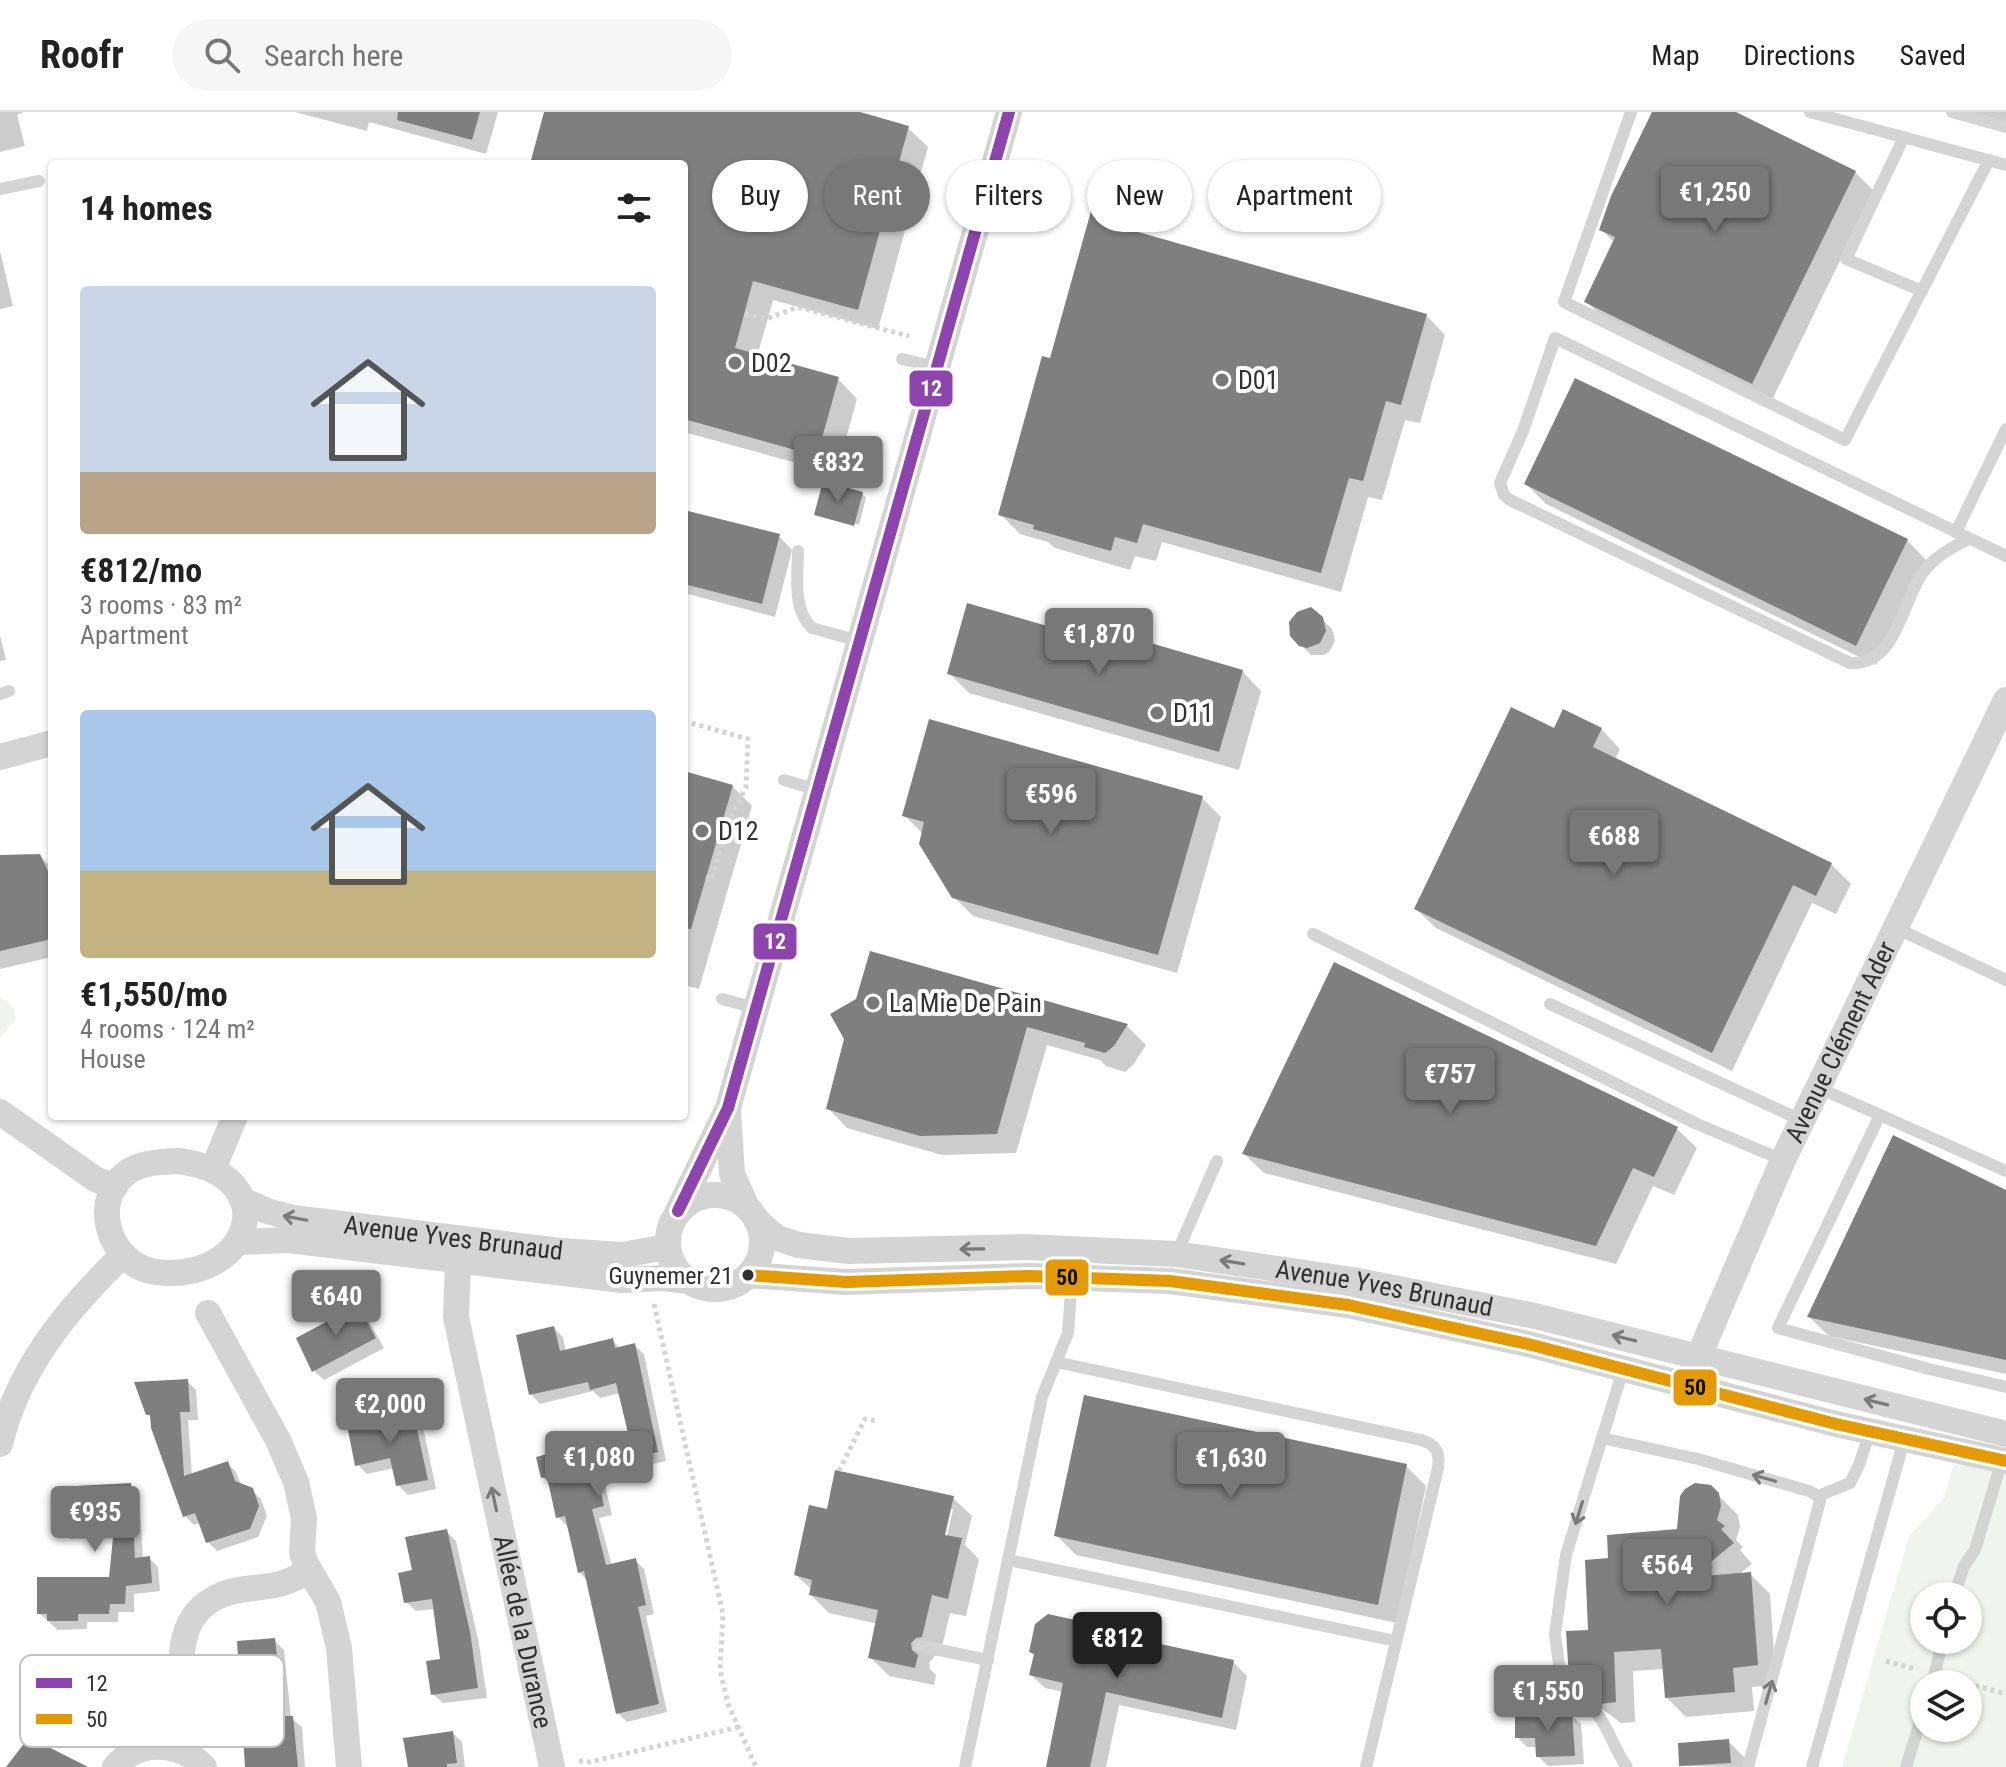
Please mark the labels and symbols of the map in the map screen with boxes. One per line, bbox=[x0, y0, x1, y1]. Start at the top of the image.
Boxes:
pin: €1,250 bbox=[1650, 166, 1780, 234]
place label: D02 bbox=[751, 348, 792, 378]
marker: D02 bbox=[726, 354, 744, 372]
place label: D01 bbox=[1238, 365, 1279, 395]
line badge: 12 bbox=[908, 369, 954, 408]
marker: D01 bbox=[1213, 371, 1231, 389]
text: 12 bbox=[920, 376, 942, 401]
pin: €832 bbox=[791, 436, 885, 504]
pin: €1,870 bbox=[1034, 608, 1164, 676]
place label: D11 bbox=[1173, 698, 1214, 728]
marker: D11 bbox=[1148, 704, 1166, 722]
pin: €596 bbox=[1004, 768, 1098, 836]
pin: €688 bbox=[1567, 810, 1661, 878]
place label: D12 bbox=[718, 816, 759, 846]
marker: D12 bbox=[693, 822, 711, 840]
line badge: 12 bbox=[752, 922, 798, 961]
text: 12 bbox=[764, 929, 786, 954]
street label: Avenue Clément Ader bbox=[1779, 936, 1902, 1147]
place label: La Mie De Pain bbox=[889, 988, 1042, 1018]
marker: La Mie De Pain bbox=[864, 994, 882, 1012]
pin: €757 bbox=[1403, 1048, 1497, 1116]
street label: Avenue Yves Brunaud bbox=[342, 1209, 565, 1266]
one-way arrow bbox=[283, 1210, 309, 1225]
one-way arrow bbox=[959, 1241, 986, 1256]
one-way arrow bbox=[1219, 1254, 1245, 1269]
street label: Avenue Yves Brunaud bbox=[1274, 1254, 1496, 1322]
line badge: 50 bbox=[1044, 1258, 1090, 1297]
place label: Guynemer 21 bbox=[609, 1262, 733, 1290]
text: 50 bbox=[1056, 1265, 1078, 1290]
marker: Guynemer 21 bbox=[740, 1267, 756, 1283]
pin: €640 bbox=[289, 1270, 383, 1338]
one-way arrow bbox=[1611, 1330, 1637, 1345]
line badge: 50 bbox=[1672, 1368, 1718, 1407]
text: 50 bbox=[1684, 1375, 1706, 1400]
pin: €2,000 bbox=[325, 1378, 455, 1446]
one-way arrow bbox=[1864, 1394, 1889, 1409]
pin: €1,080 bbox=[534, 1431, 664, 1499]
pin: €1,630 bbox=[1166, 1432, 1296, 1500]
one-way arrow bbox=[1752, 1470, 1778, 1485]
pin: €935 bbox=[48, 1486, 142, 1554]
one-way arrow bbox=[486, 1487, 501, 1512]
one-way arrow bbox=[1571, 1500, 1585, 1525]
street label: Allée de la Durance bbox=[488, 1532, 558, 1731]
pin: €564 bbox=[1620, 1539, 1714, 1607]
pin: €812 bbox=[1070, 1612, 1164, 1680]
legend bbox=[20, 1655, 284, 1747]
pin: €1,550 bbox=[1483, 1665, 1613, 1733]
text: 12 bbox=[86, 1671, 108, 1696]
one-way arrow bbox=[1762, 1679, 1777, 1705]
text: 50 bbox=[86, 1707, 108, 1732]

